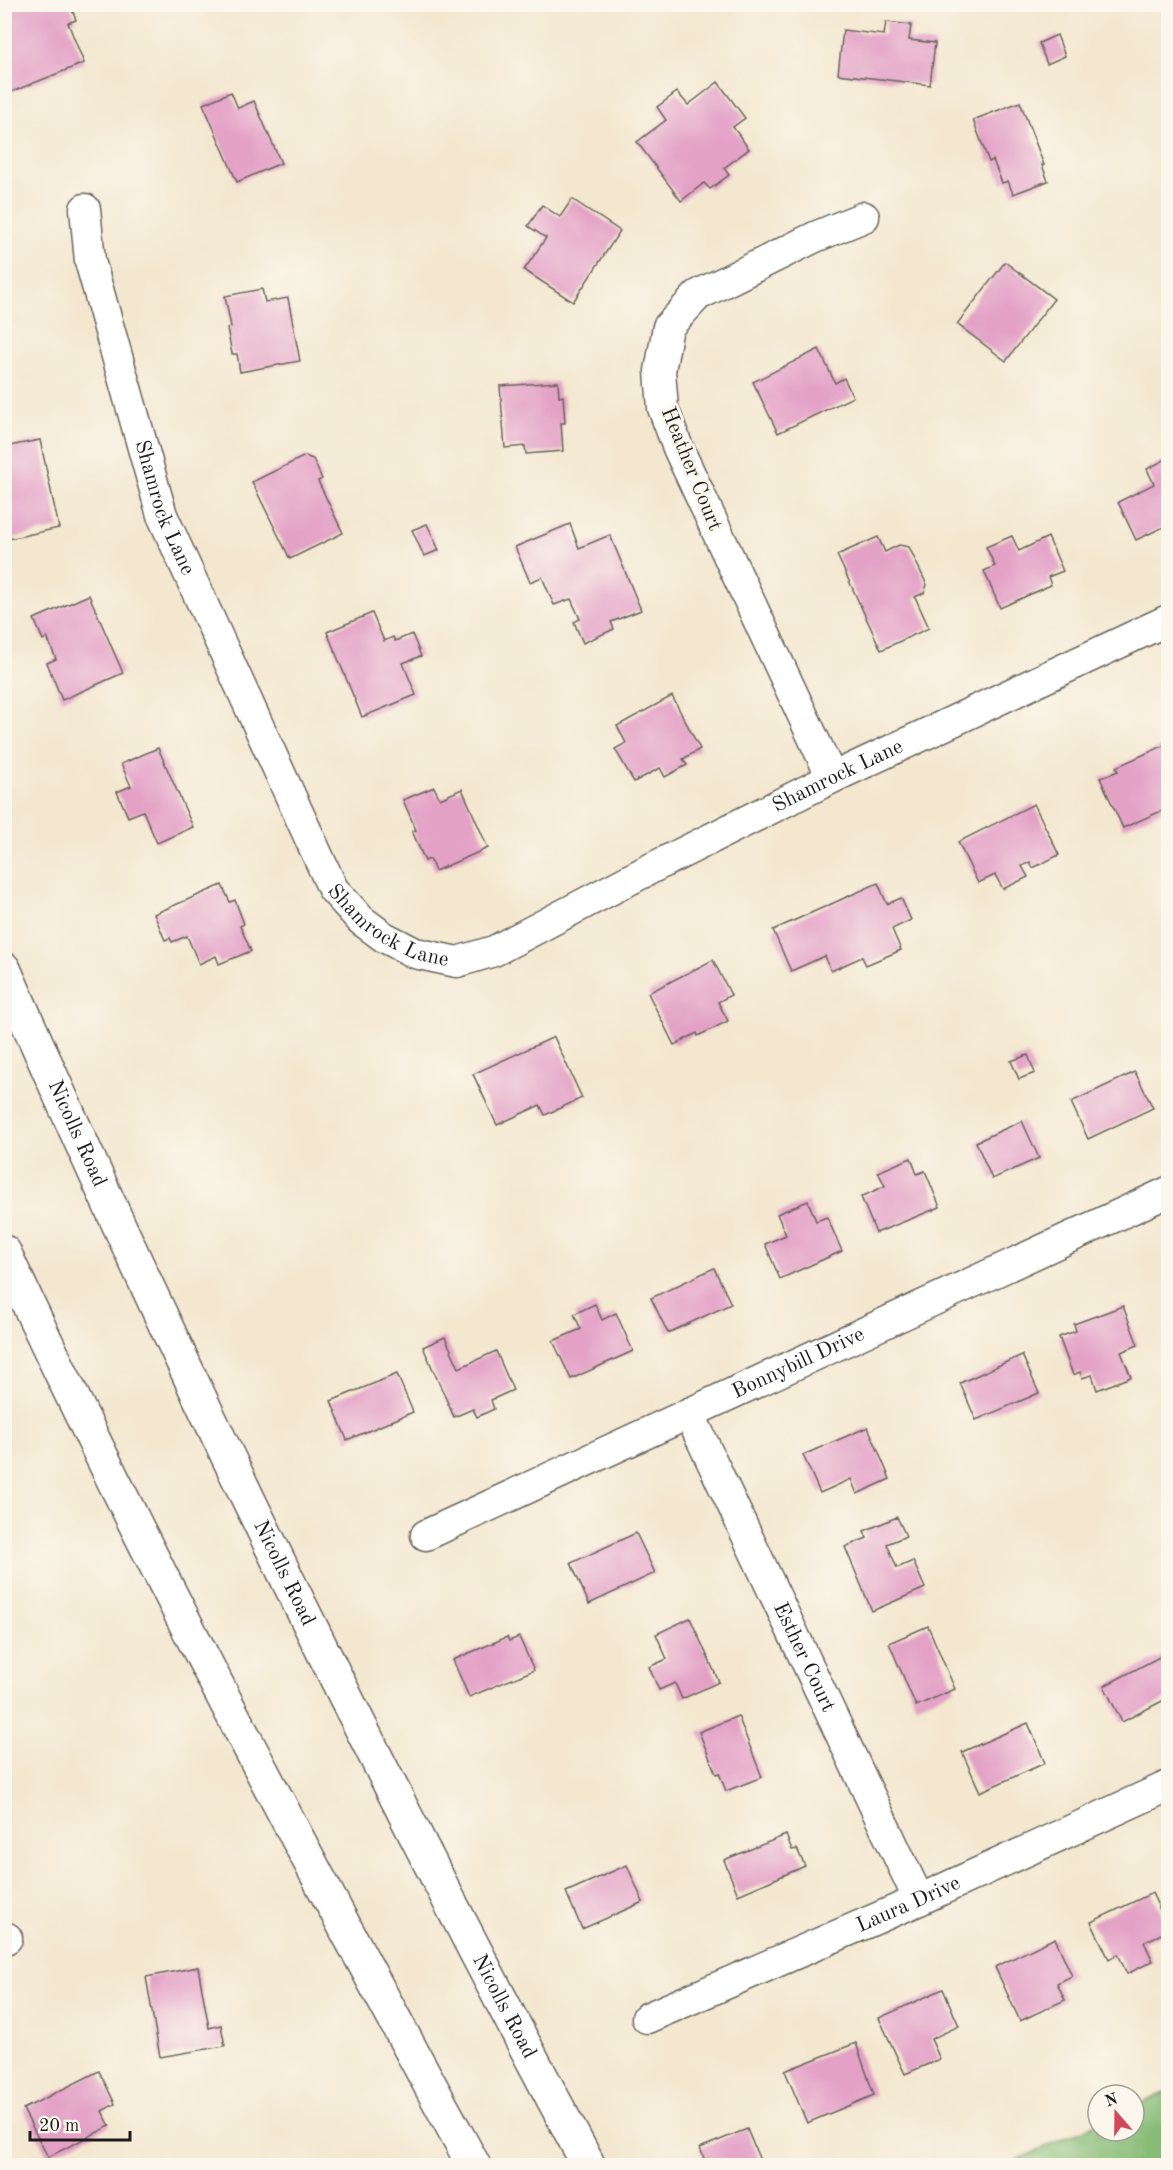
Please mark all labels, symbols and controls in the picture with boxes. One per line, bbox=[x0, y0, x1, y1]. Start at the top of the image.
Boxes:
street label: Heather Court bbox=[657, 404, 725, 534]
street label: Shamrock Lane bbox=[131, 438, 198, 578]
street label: Shamrock Lane bbox=[769, 736, 906, 816]
street label: Shamrock Lane bbox=[324, 880, 451, 970]
street label: Nicolls Road bbox=[44, 1077, 110, 1190]
street label: Bonnybill Drive bbox=[729, 1323, 867, 1402]
street label: Nicolls Road bbox=[250, 1517, 319, 1629]
street label: Esther Court bbox=[770, 1599, 839, 1715]
street label: Laura Drive bbox=[853, 1872, 963, 1936]
street label: Nicolls Road bbox=[468, 1951, 540, 2062]
north arrow bbox=[1086, 2083, 1146, 2143]
text: N bbox=[1103, 2091, 1121, 2110]
scale bar bbox=[30, 2104, 130, 2142]
text: 20 m bbox=[39, 2117, 79, 2135]

